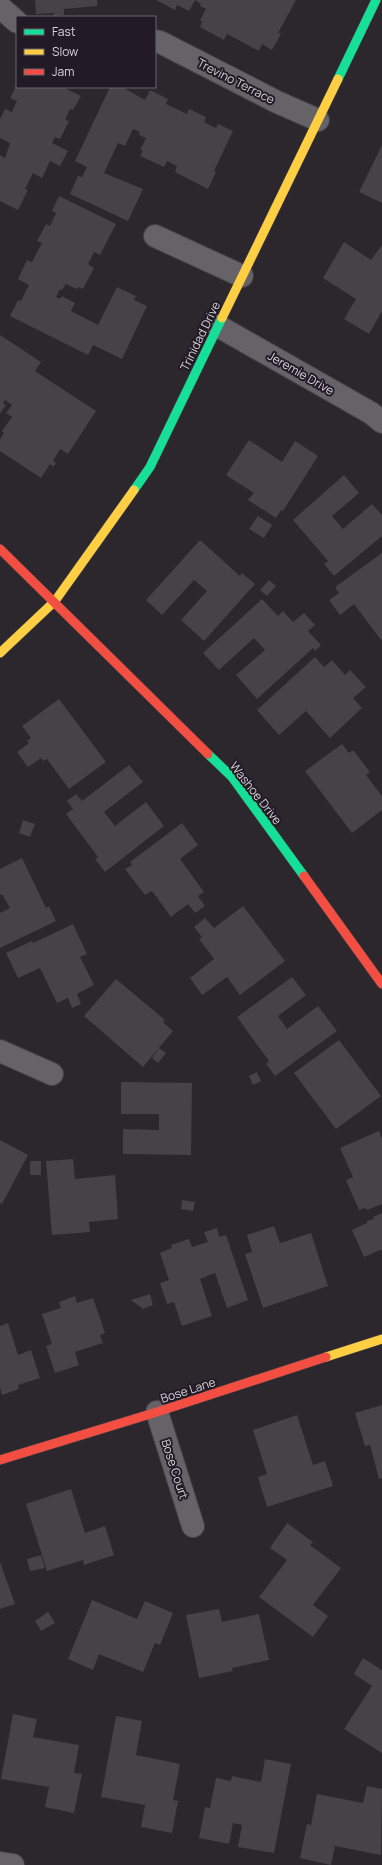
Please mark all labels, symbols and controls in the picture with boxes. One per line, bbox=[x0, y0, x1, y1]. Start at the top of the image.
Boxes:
legend bbox=[16, 16, 156, 88]
text: Fast bbox=[52, 23, 76, 40]
text: Slow bbox=[52, 43, 78, 60]
street label: Trevino Terrace bbox=[194, 54, 278, 108]
text: Jam bbox=[52, 63, 74, 80]
street label: Trinidad Drive bbox=[176, 299, 224, 373]
street label: Jeremie Drive bbox=[265, 347, 337, 399]
street label: Washoe Drive bbox=[226, 758, 286, 828]
street label: Bose Lane bbox=[158, 1373, 218, 1407]
street label: Bose Court bbox=[157, 1437, 193, 1501]

